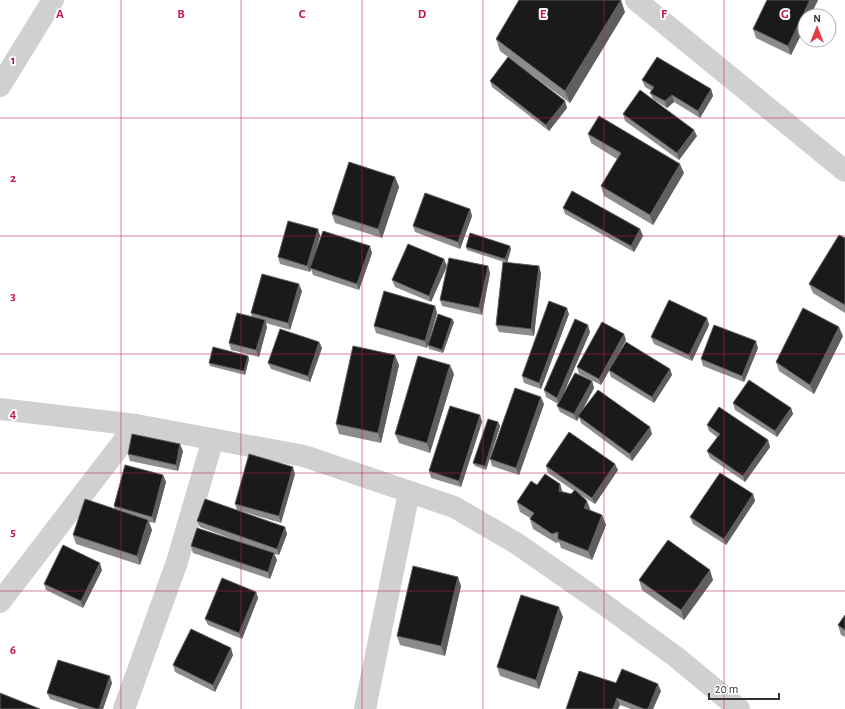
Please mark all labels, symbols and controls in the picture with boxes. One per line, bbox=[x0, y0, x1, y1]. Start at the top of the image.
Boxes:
text: A bbox=[56, 8, 64, 21]
text: B bbox=[177, 8, 185, 21]
text: C bbox=[299, 8, 306, 21]
text: D bbox=[418, 8, 427, 21]
text: E bbox=[540, 8, 547, 21]
text: F bbox=[661, 8, 668, 21]
text: G bbox=[781, 8, 789, 21]
north arrow bbox=[797, 8, 837, 48]
text: N bbox=[813, 13, 821, 24]
text: 1 bbox=[11, 54, 15, 67]
text: 2 bbox=[10, 172, 16, 185]
text: 3 bbox=[10, 290, 16, 303]
text: 4 bbox=[10, 408, 17, 421]
text: 5 bbox=[10, 526, 16, 539]
text: 6 bbox=[10, 644, 16, 657]
scale bar bbox=[709, 675, 779, 701]
text: 20 m bbox=[715, 683, 738, 695]

